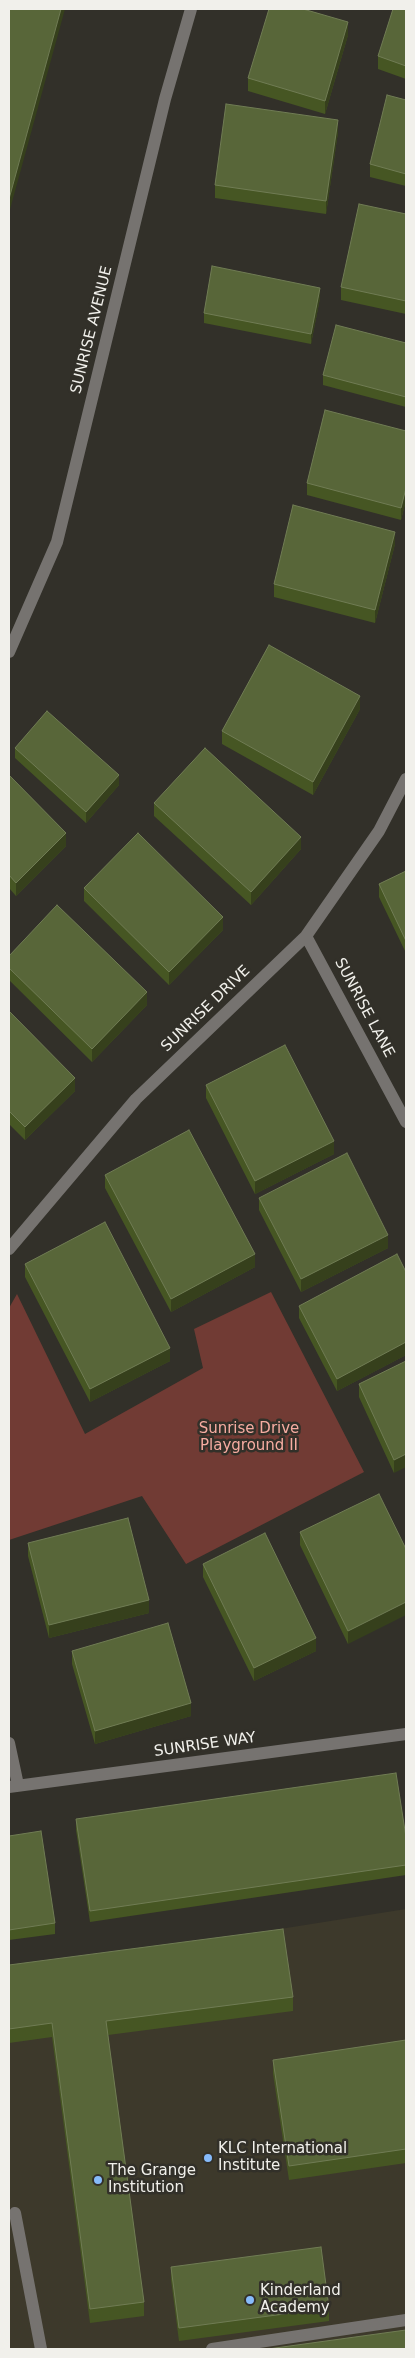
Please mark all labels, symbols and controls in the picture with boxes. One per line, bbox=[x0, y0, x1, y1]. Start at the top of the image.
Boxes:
street label: SUNRISE AVENUE bbox=[67, 264, 117, 396]
street label: SUNRISE LANE bbox=[330, 955, 398, 1061]
street label: SUNRISE DRIVE bbox=[158, 962, 254, 1056]
park label: Sunrise Drive Playground II bbox=[199, 1420, 299, 1455]
street label: SUNRISE WAY bbox=[153, 1729, 257, 1761]
place label: KLC International Institute bbox=[218, 2140, 347, 2175]
marker: KLC International Institute bbox=[202, 2152, 214, 2164]
place label: The Grange Institution bbox=[108, 2162, 196, 2197]
marker: The Grange Institution bbox=[92, 2174, 104, 2186]
place label: Kinderland Academy bbox=[260, 2282, 341, 2317]
marker: Kinderland Academy bbox=[244, 2294, 256, 2306]

